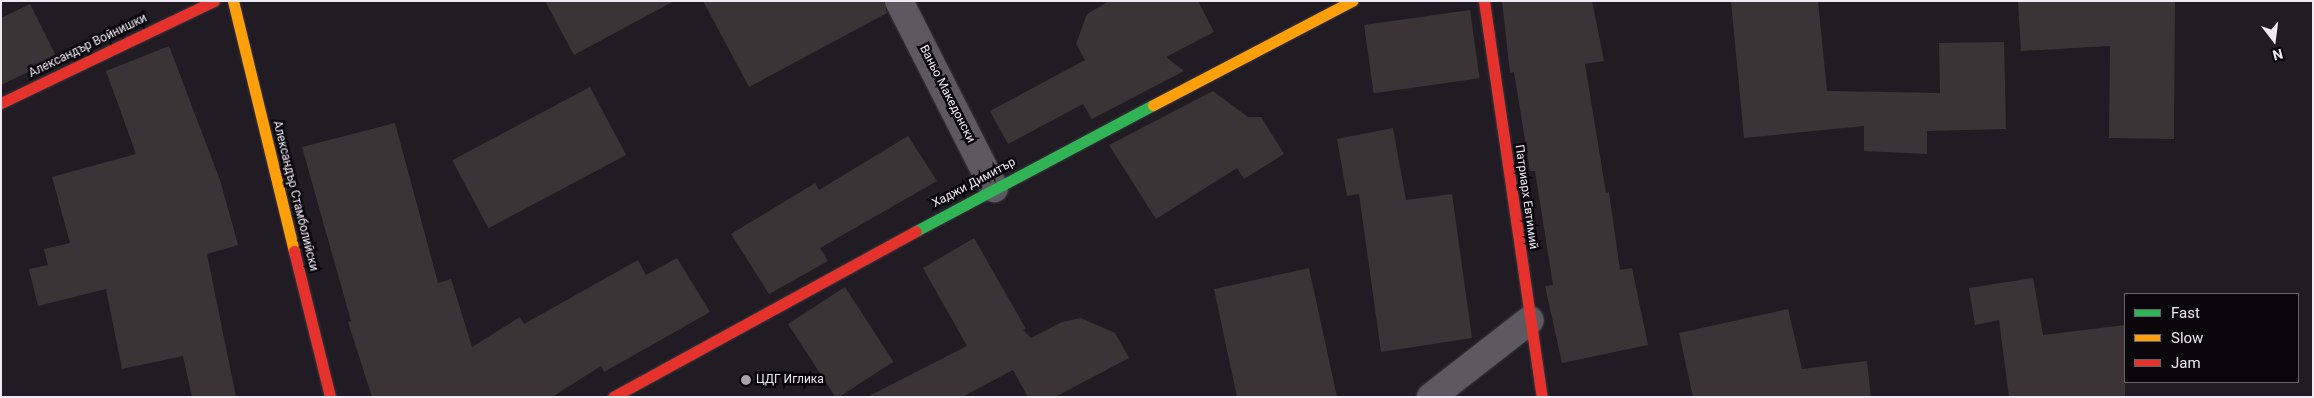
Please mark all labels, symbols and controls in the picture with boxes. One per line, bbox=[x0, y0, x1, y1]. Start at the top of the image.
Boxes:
street label: Александър Войнишки bbox=[27, 11, 149, 81]
north arrow bbox=[2249, 15, 2299, 65]
street label: Ваньо Македонски bbox=[916, 43, 978, 145]
text: N bbox=[2271, 45, 2285, 63]
street label: Александър Стамболийски bbox=[269, 119, 321, 273]
street label: Патриарх Евтимий bbox=[1512, 144, 1540, 250]
street label: Хаджи Димитър bbox=[930, 155, 1018, 211]
legend bbox=[2124, 293, 2299, 383]
text: Fast bbox=[2171, 304, 2200, 322]
text: Slow bbox=[2171, 329, 2203, 347]
text: Jam bbox=[2171, 354, 2201, 372]
place label: ЦДГ Иглика bbox=[756, 373, 824, 387]
marker: ЦДГ Иглика bbox=[740, 374, 752, 386]

